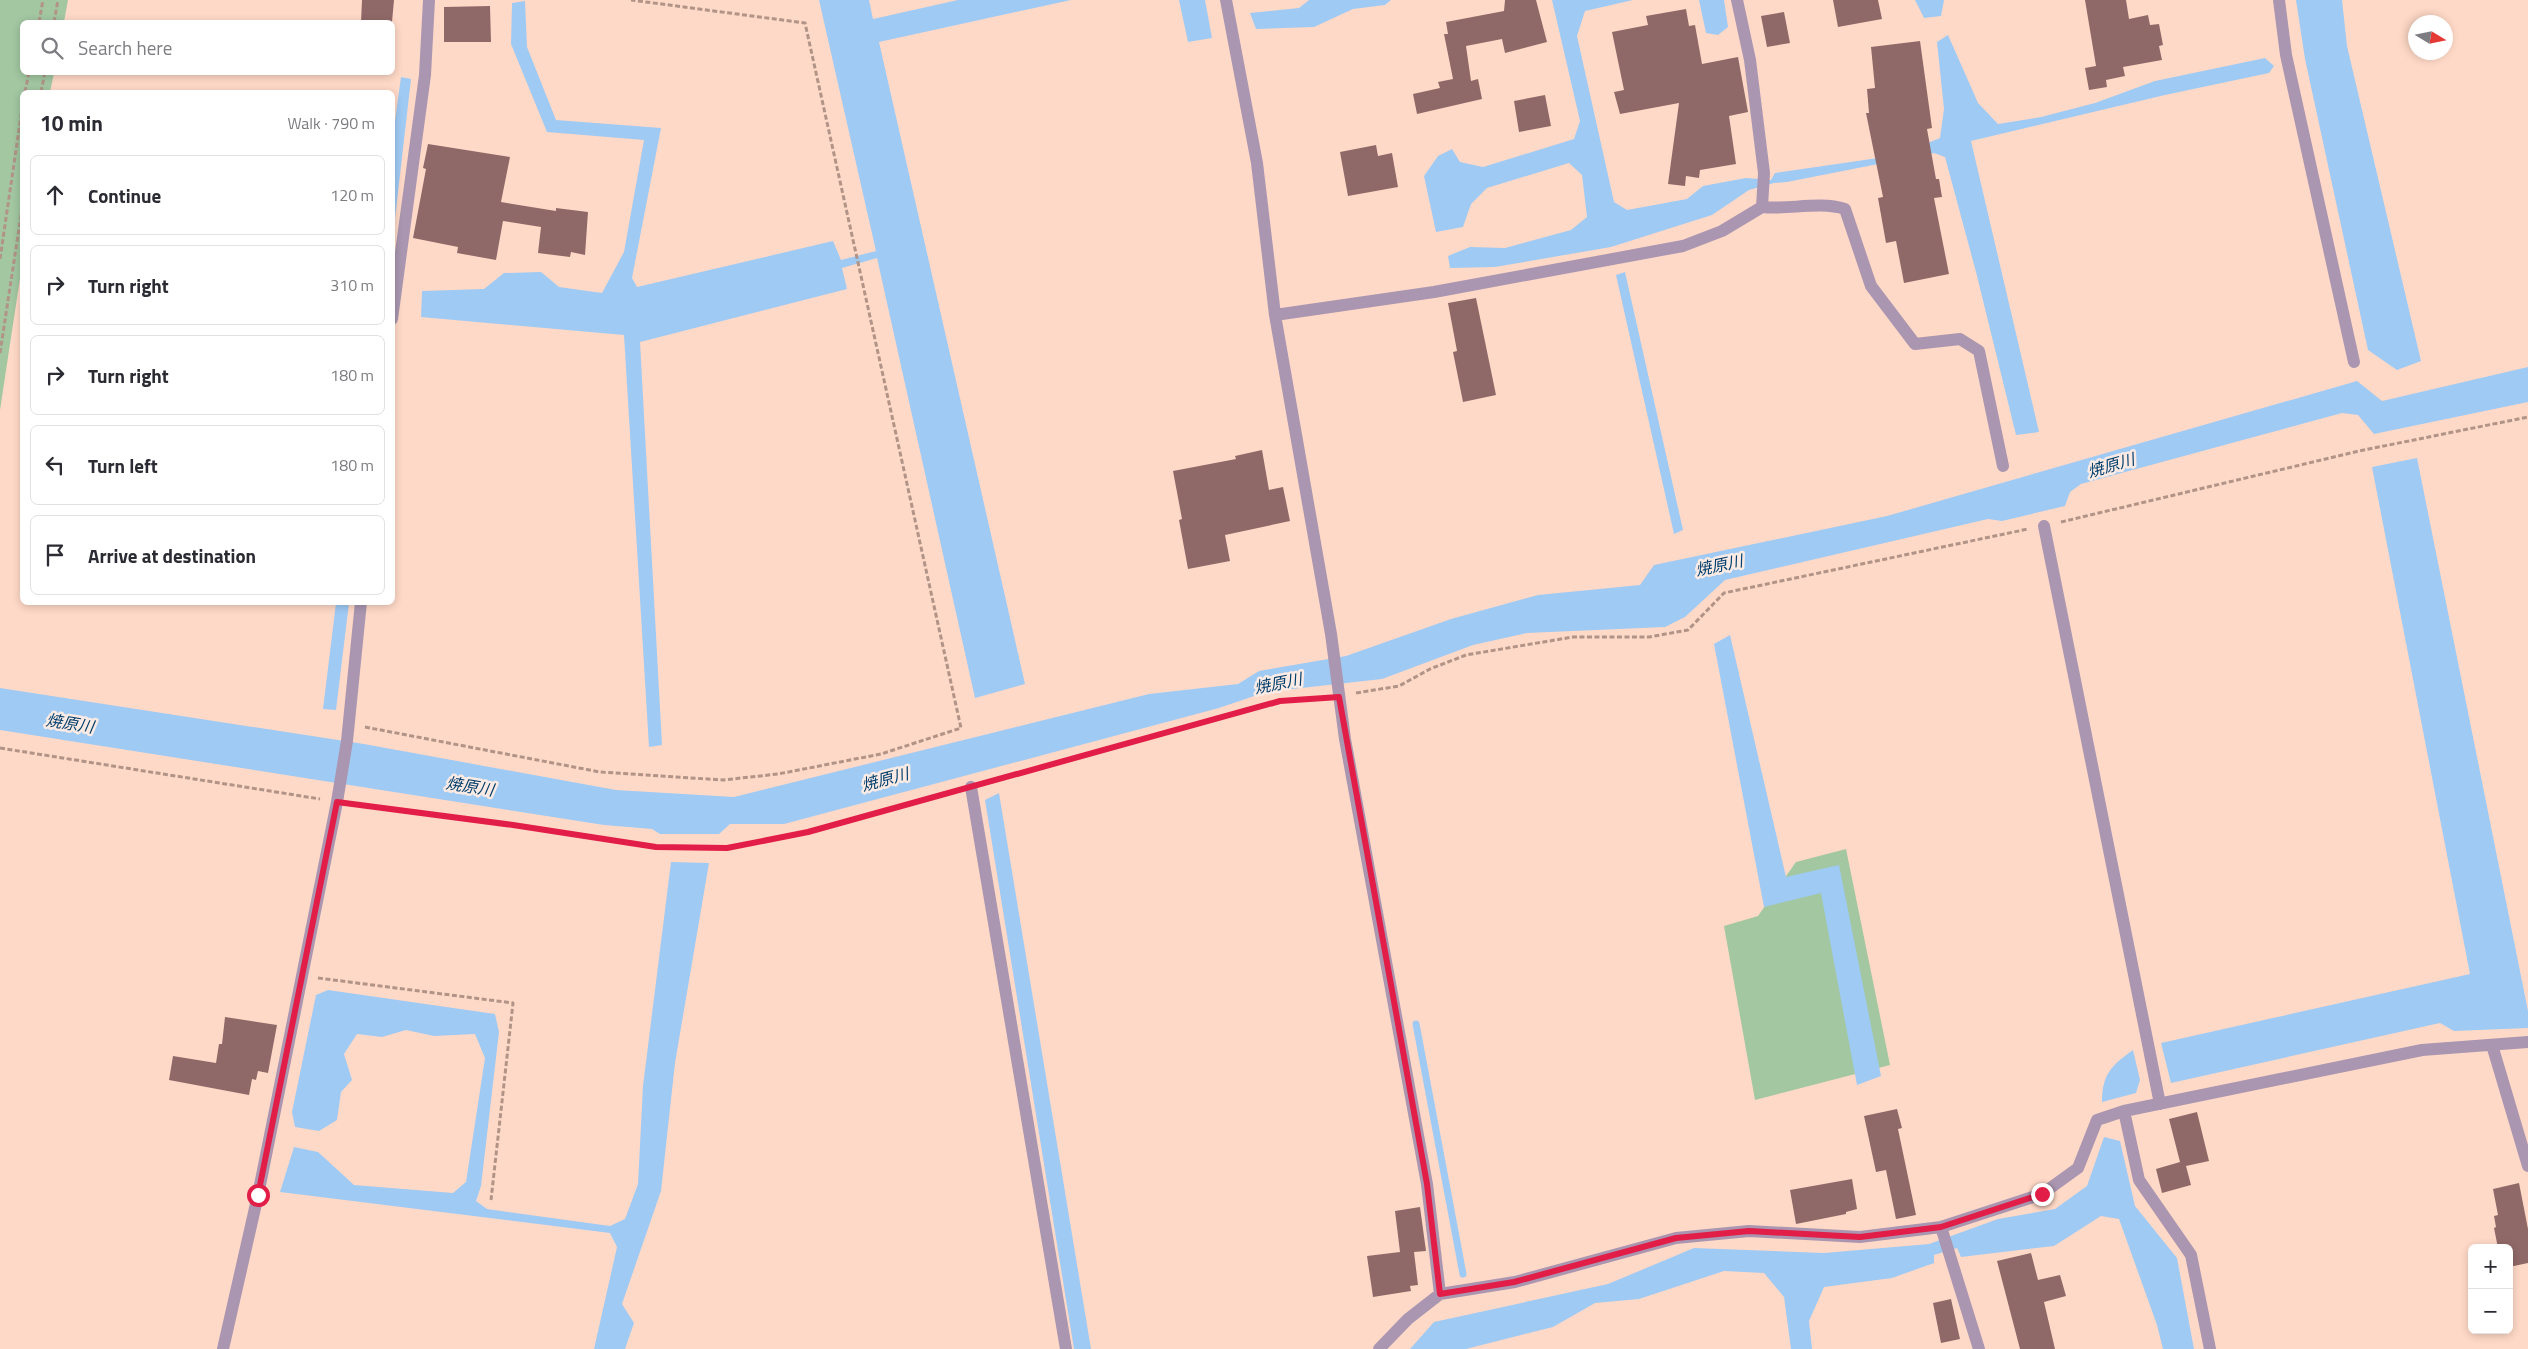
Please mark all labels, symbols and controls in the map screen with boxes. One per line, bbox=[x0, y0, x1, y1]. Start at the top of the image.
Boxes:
north arrow bbox=[2408, 15, 2453, 60]
search box bbox=[20, 20, 395, 75]
text: Search here bbox=[78, 33, 172, 62]
icon: search bbox=[38, 34, 66, 62]
text: 10 min bbox=[40, 107, 103, 139]
text: Walk · 790 m bbox=[287, 111, 375, 135]
icon: ahead bbox=[41, 181, 69, 209]
text: Continue bbox=[88, 181, 161, 210]
text: 120 m bbox=[330, 183, 374, 207]
icon: right bbox=[41, 271, 69, 299]
text: Turn right bbox=[88, 271, 169, 300]
text: 310 m bbox=[330, 273, 374, 297]
icon: right bbox=[41, 361, 69, 389]
text: Turn right bbox=[88, 361, 169, 390]
text: 180 m bbox=[330, 363, 374, 387]
water label: 焼原川 bbox=[2085, 446, 2139, 483]
icon: left bbox=[41, 451, 69, 479]
text: Turn left bbox=[88, 451, 158, 480]
text: 180 m bbox=[330, 453, 374, 477]
icon: arrive bbox=[41, 541, 69, 569]
text: Arrive at destination bbox=[88, 541, 256, 570]
water label: 焼原川 bbox=[1693, 548, 1747, 582]
water label: 焼原川 bbox=[1252, 666, 1306, 699]
water label: 焼原川 bbox=[44, 707, 98, 739]
water label: 焼原川 bbox=[859, 761, 913, 797]
water label: 焼原川 bbox=[444, 770, 498, 802]
route end bbox=[2031, 1183, 2054, 1206]
route start bbox=[247, 1184, 270, 1207]
map controls bbox=[2468, 1244, 2513, 1334]
button: + bbox=[2468, 1244, 2513, 1289]
button: − bbox=[2468, 1289, 2513, 1334]

